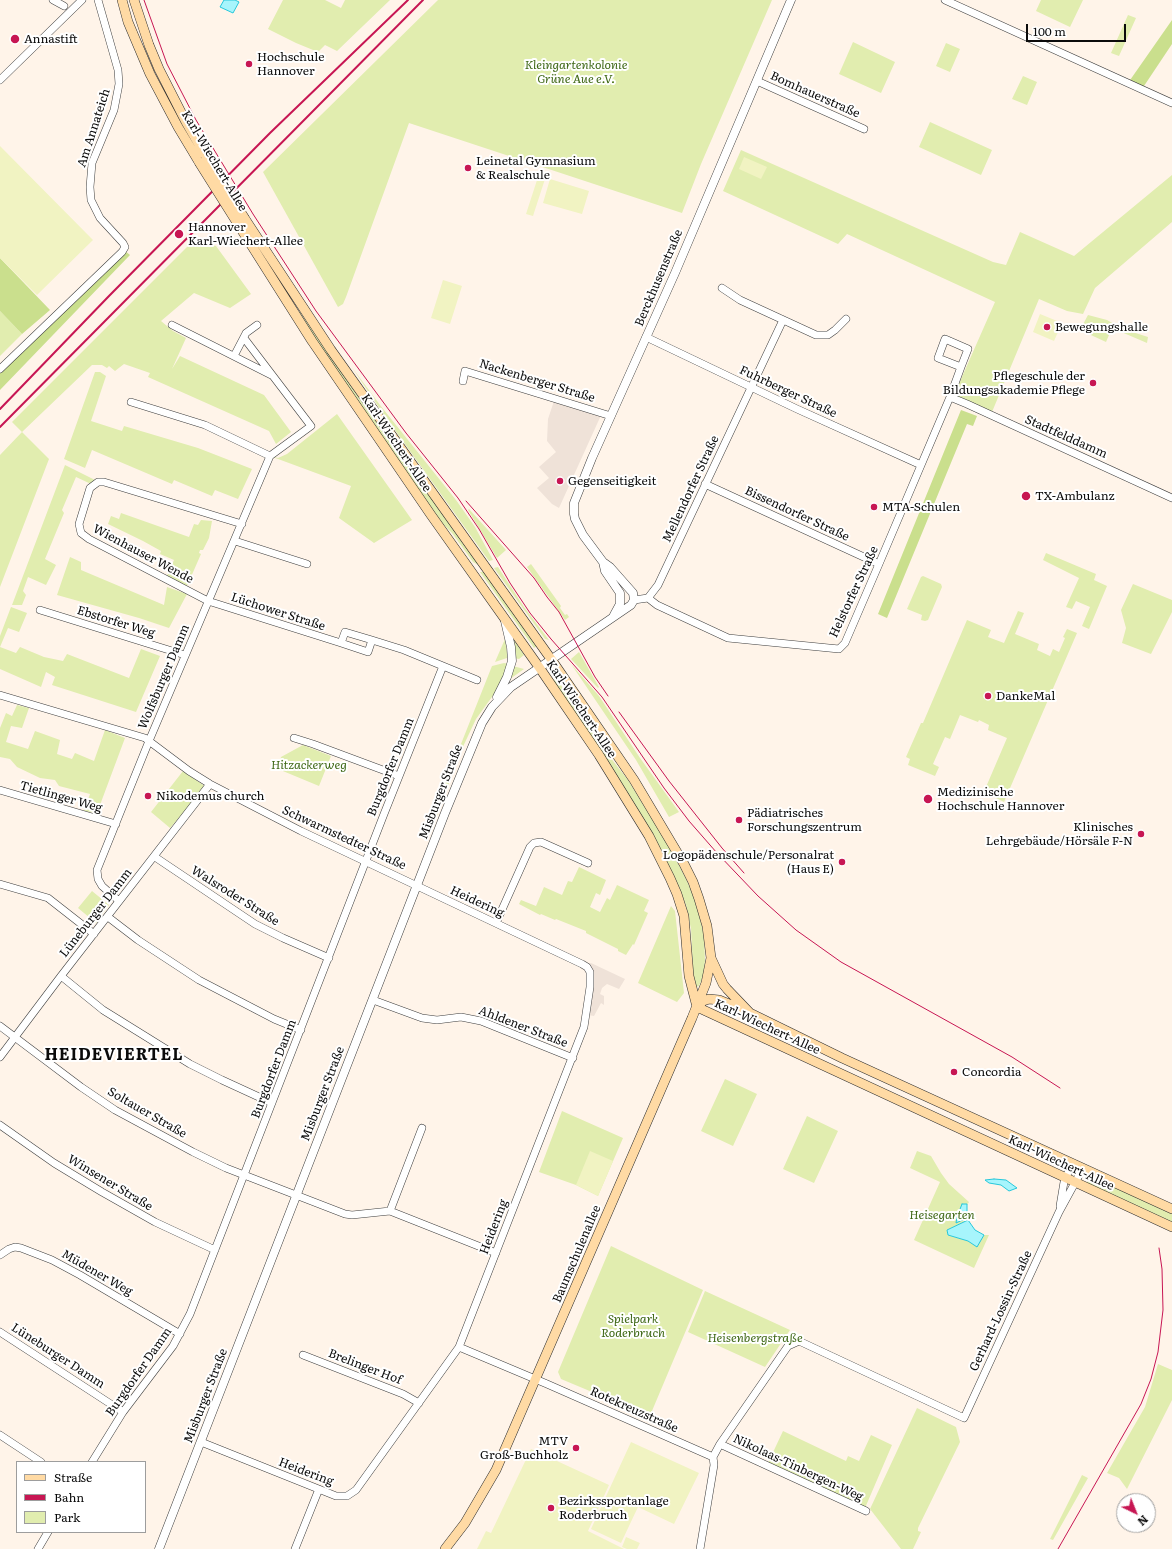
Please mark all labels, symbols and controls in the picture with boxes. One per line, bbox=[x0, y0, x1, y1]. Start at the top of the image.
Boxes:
scale bar bbox=[1028, 16, 1128, 42]
text: 100 m bbox=[1033, 22, 1066, 40]
place label: Annastift bbox=[24, 32, 78, 46]
marker: Annastift bbox=[9, 33, 21, 45]
place label: Hochschule Hannover bbox=[257, 50, 324, 78]
park label: Kleingartenkolonie Grüne Aue e.V. bbox=[525, 58, 627, 86]
marker: Hochschule Hannover bbox=[244, 59, 254, 69]
street label: Bomhauerstraße bbox=[768, 69, 862, 121]
street label: Am Annateich bbox=[74, 87, 114, 169]
street label: Karl-Wiechert-Allee bbox=[178, 108, 250, 214]
place label: Leinetal Gymnasium & Realschule bbox=[476, 154, 596, 182]
marker: Leinetal Gymnasium & Realschule bbox=[463, 163, 473, 173]
place label: Hannover Karl-Wiechert-Allee bbox=[188, 220, 303, 248]
street label: Berckhusenstraße bbox=[632, 227, 686, 329]
marker: Hannover Karl-Wiechert-Allee bbox=[173, 228, 185, 240]
place label: Bewegungshalle bbox=[1055, 320, 1148, 334]
marker: Bewegungshalle bbox=[1042, 322, 1052, 332]
street label: Nackenberger Straße bbox=[477, 357, 597, 405]
street label: Fuhrberger Straße bbox=[737, 363, 839, 421]
place label: Pflegeschule der Bildungsakademie Pflege bbox=[943, 369, 1085, 397]
marker: Pflegeschule der Bildungsakademie Pflege bbox=[1088, 378, 1098, 388]
street label: Karl-Wiechert-Allee bbox=[358, 391, 434, 495]
street label: Stadtfelddamm bbox=[1023, 412, 1109, 462]
street label: Mellendorfer Straße bbox=[660, 433, 722, 545]
place label: Gegenseitigkeit bbox=[568, 474, 656, 488]
marker: Gegenseitigkeit bbox=[555, 476, 565, 486]
street label: Bissendorfer Straße bbox=[743, 484, 851, 544]
place label: TX-Ambulanz bbox=[1035, 489, 1114, 503]
marker: TX-Ambulanz bbox=[1020, 490, 1032, 502]
place label: MTA-Schulen bbox=[882, 500, 960, 514]
marker: MTA-Schulen bbox=[869, 502, 879, 512]
street label: Wienhauser Wende bbox=[90, 521, 196, 587]
street label: Helstorfer Straße bbox=[826, 544, 882, 640]
street label: Lüchower Straße bbox=[229, 590, 327, 634]
street label: Ebstorfer Weg bbox=[75, 603, 157, 641]
street label: Wolfsburger Damm bbox=[135, 622, 193, 732]
street label: Karl-Wiechert-Allee bbox=[543, 657, 619, 761]
place label: DankeMal bbox=[996, 689, 1055, 703]
marker: DankeMal bbox=[983, 691, 993, 701]
street label: Burgdorfer Damm bbox=[365, 716, 417, 818]
street label: Misburger Straße bbox=[416, 743, 466, 841]
park label: Hitzackerweg bbox=[271, 758, 347, 772]
street label: Tietlinger Weg bbox=[18, 778, 104, 816]
place label: Medizinische Hochschule Hannover bbox=[937, 785, 1064, 813]
place label: Nikodemus church bbox=[156, 789, 265, 803]
marker: Nikodemus church bbox=[143, 791, 153, 801]
marker: Medizinische Hochschule Hannover bbox=[922, 793, 934, 805]
street label: Schwarmstedter Straße bbox=[280, 803, 408, 873]
place label: Pädiatrisches Forschungszentrum bbox=[747, 806, 862, 834]
marker: Pädiatrisches Forschungszentrum bbox=[734, 815, 744, 825]
place label: Klinisches Lehrgebäude/Hörsäle F-N bbox=[986, 820, 1133, 848]
marker: Klinisches Lehrgebäude/Hörsäle F-N bbox=[1136, 829, 1146, 839]
place label: Logopädenschule/Personalrat (Haus E) bbox=[663, 848, 834, 876]
marker: Logopädenschule/Personalrat (Haus E) bbox=[837, 857, 847, 867]
street label: Walsroder Straße bbox=[188, 863, 282, 929]
street label: Lüneburger Damm bbox=[57, 866, 135, 960]
street label: Heidering bbox=[448, 883, 506, 921]
street label: Karl-Wiechert-Allee bbox=[712, 996, 822, 1058]
street label: Ahldener Straße bbox=[476, 1003, 570, 1051]
street label: Burgdorfer Damm bbox=[248, 1017, 300, 1121]
district label: HEIDEVIERTEL bbox=[44, 1045, 184, 1065]
street label: Misburger Straße bbox=[298, 1045, 348, 1143]
place label: Concordia bbox=[962, 1065, 1021, 1079]
marker: Concordia bbox=[949, 1067, 959, 1077]
street label: Soltauer Straße bbox=[105, 1085, 189, 1141]
street label: Karl-Wiechert-Allee bbox=[1006, 1132, 1116, 1194]
street label: Winsener Straße bbox=[65, 1152, 155, 1214]
street label: Heidering bbox=[477, 1197, 511, 1257]
street label: Baumschulenallee bbox=[550, 1203, 604, 1305]
park label: Heisegarten bbox=[909, 1208, 975, 1222]
street label: Müdener Weg bbox=[59, 1247, 135, 1299]
street label: Gerhard-Lossin-Straße bbox=[967, 1248, 1035, 1374]
park label: Spielpark Roderbruch bbox=[601, 1312, 665, 1340]
street label: Lüneburger Damm bbox=[9, 1320, 107, 1392]
street label: Burgdorfer Damm bbox=[103, 1325, 175, 1419]
park label: Heisenbergstraße bbox=[707, 1331, 803, 1345]
street label: Brelinger Hof bbox=[326, 1346, 404, 1388]
street label: Misburger Straße bbox=[181, 1347, 231, 1445]
street label: Rotekreuzstraße bbox=[588, 1384, 680, 1436]
street label: Nikolaas-Tinbergen-Weg bbox=[731, 1431, 865, 1505]
place label: MTV Groß-Buchholz bbox=[480, 1434, 568, 1462]
marker: MTV Groß-Buchholz bbox=[571, 1443, 581, 1453]
street label: Heidering bbox=[276, 1455, 336, 1489]
legend bbox=[16, 1461, 146, 1533]
text: Straße bbox=[54, 1468, 92, 1486]
text: Bahn bbox=[54, 1488, 84, 1506]
north arrow bbox=[1116, 1493, 1156, 1533]
place label: Bezirkssportanlage Roderbruch bbox=[559, 1494, 669, 1522]
marker: Bezirkssportanlage Roderbruch bbox=[546, 1503, 556, 1513]
text: Park bbox=[54, 1508, 80, 1526]
text: N bbox=[1135, 1512, 1152, 1530]

